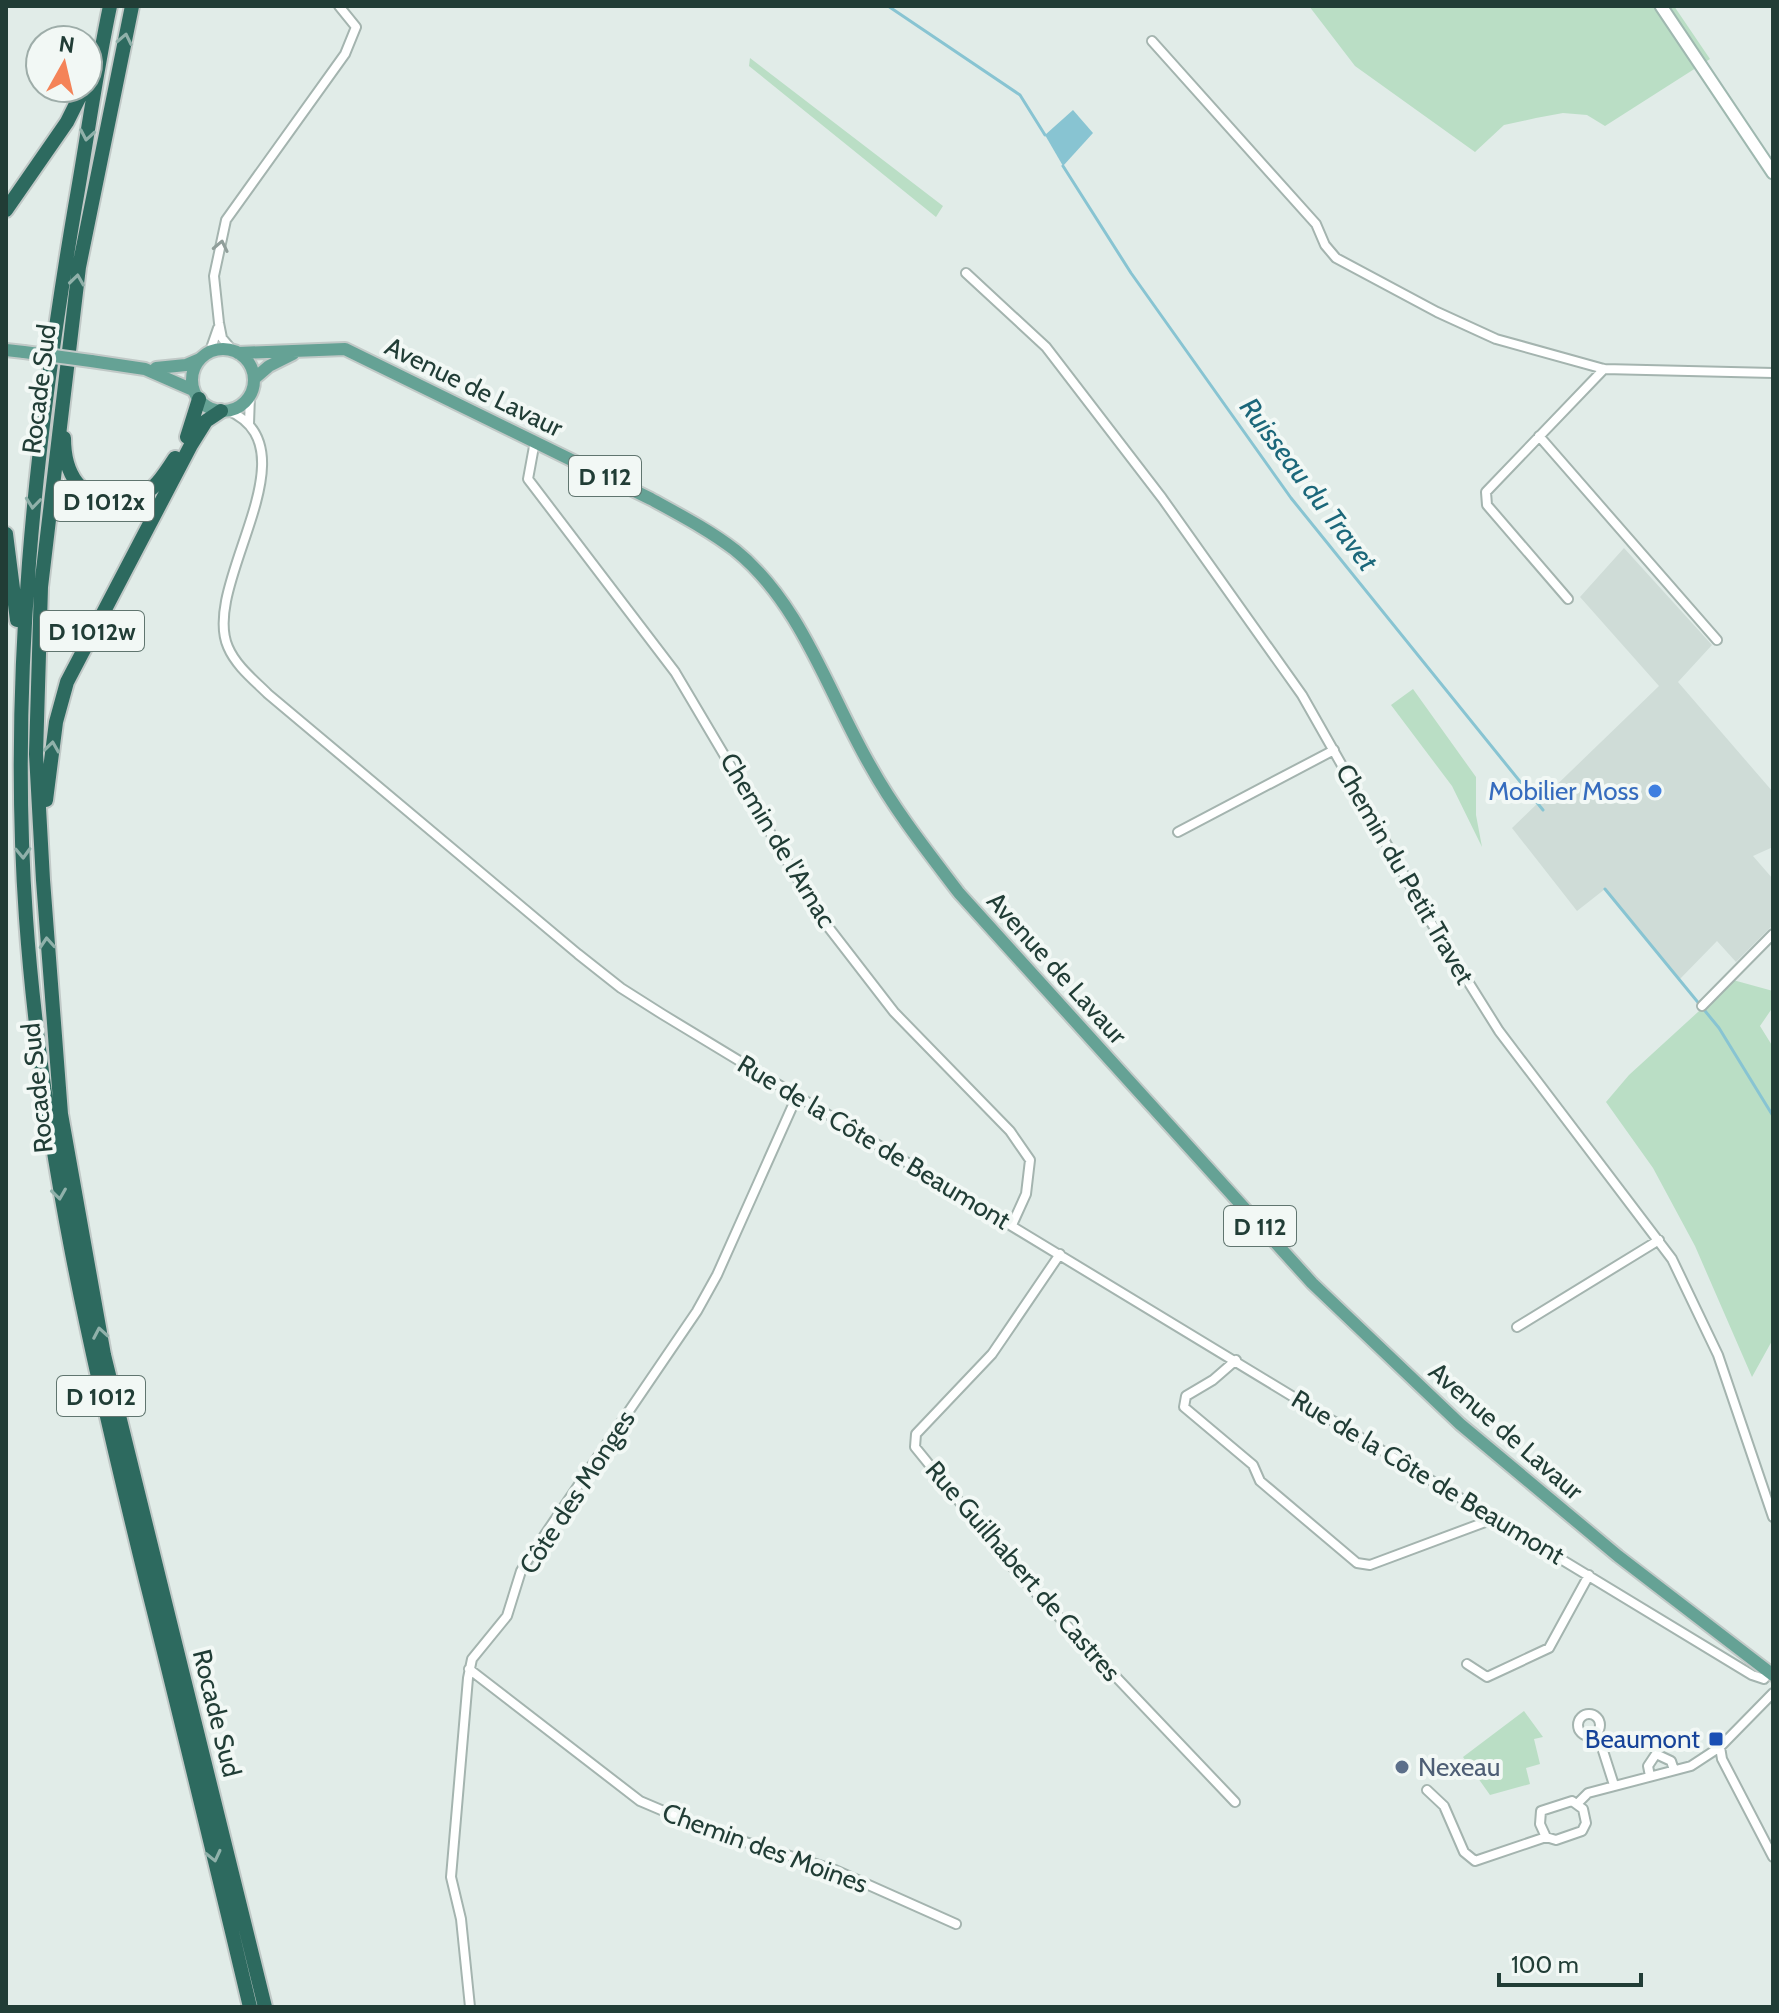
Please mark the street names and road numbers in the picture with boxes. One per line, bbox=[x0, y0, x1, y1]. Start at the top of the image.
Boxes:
street label: Rocade Sud bbox=[15, 322, 63, 456]
street label: Avenue de Lavaur bbox=[380, 330, 569, 444]
road number: D 112 bbox=[569, 456, 641, 496]
road number: D 1012x bbox=[54, 481, 154, 521]
road number: D 1012w bbox=[40, 611, 144, 651]
street label: Chemin de l'Arnac bbox=[713, 747, 843, 933]
street label: Chemin du Petit Travet bbox=[1329, 758, 1481, 990]
street label: Avenue de Lavaur bbox=[980, 885, 1134, 1051]
street label: Rocade Sud bbox=[14, 1021, 60, 1155]
street label: Rue de la Côte de Beaumont bbox=[732, 1048, 1016, 1236]
road number: D 112 bbox=[1224, 1206, 1296, 1246]
street label: Avenue de Lavaur bbox=[1422, 1355, 1590, 1507]
road number: D 1012 bbox=[57, 1376, 145, 1416]
street label: Rue de la Côte de Beaumont bbox=[1286, 1383, 1570, 1571]
street label: Côte des Monges bbox=[512, 1404, 642, 1580]
street label: Rue Guilhabert de Castres bbox=[919, 1454, 1128, 1688]
street label: Rocade Sud bbox=[186, 1646, 248, 1780]
street label: Chemin des Moines bbox=[658, 1796, 872, 1900]

